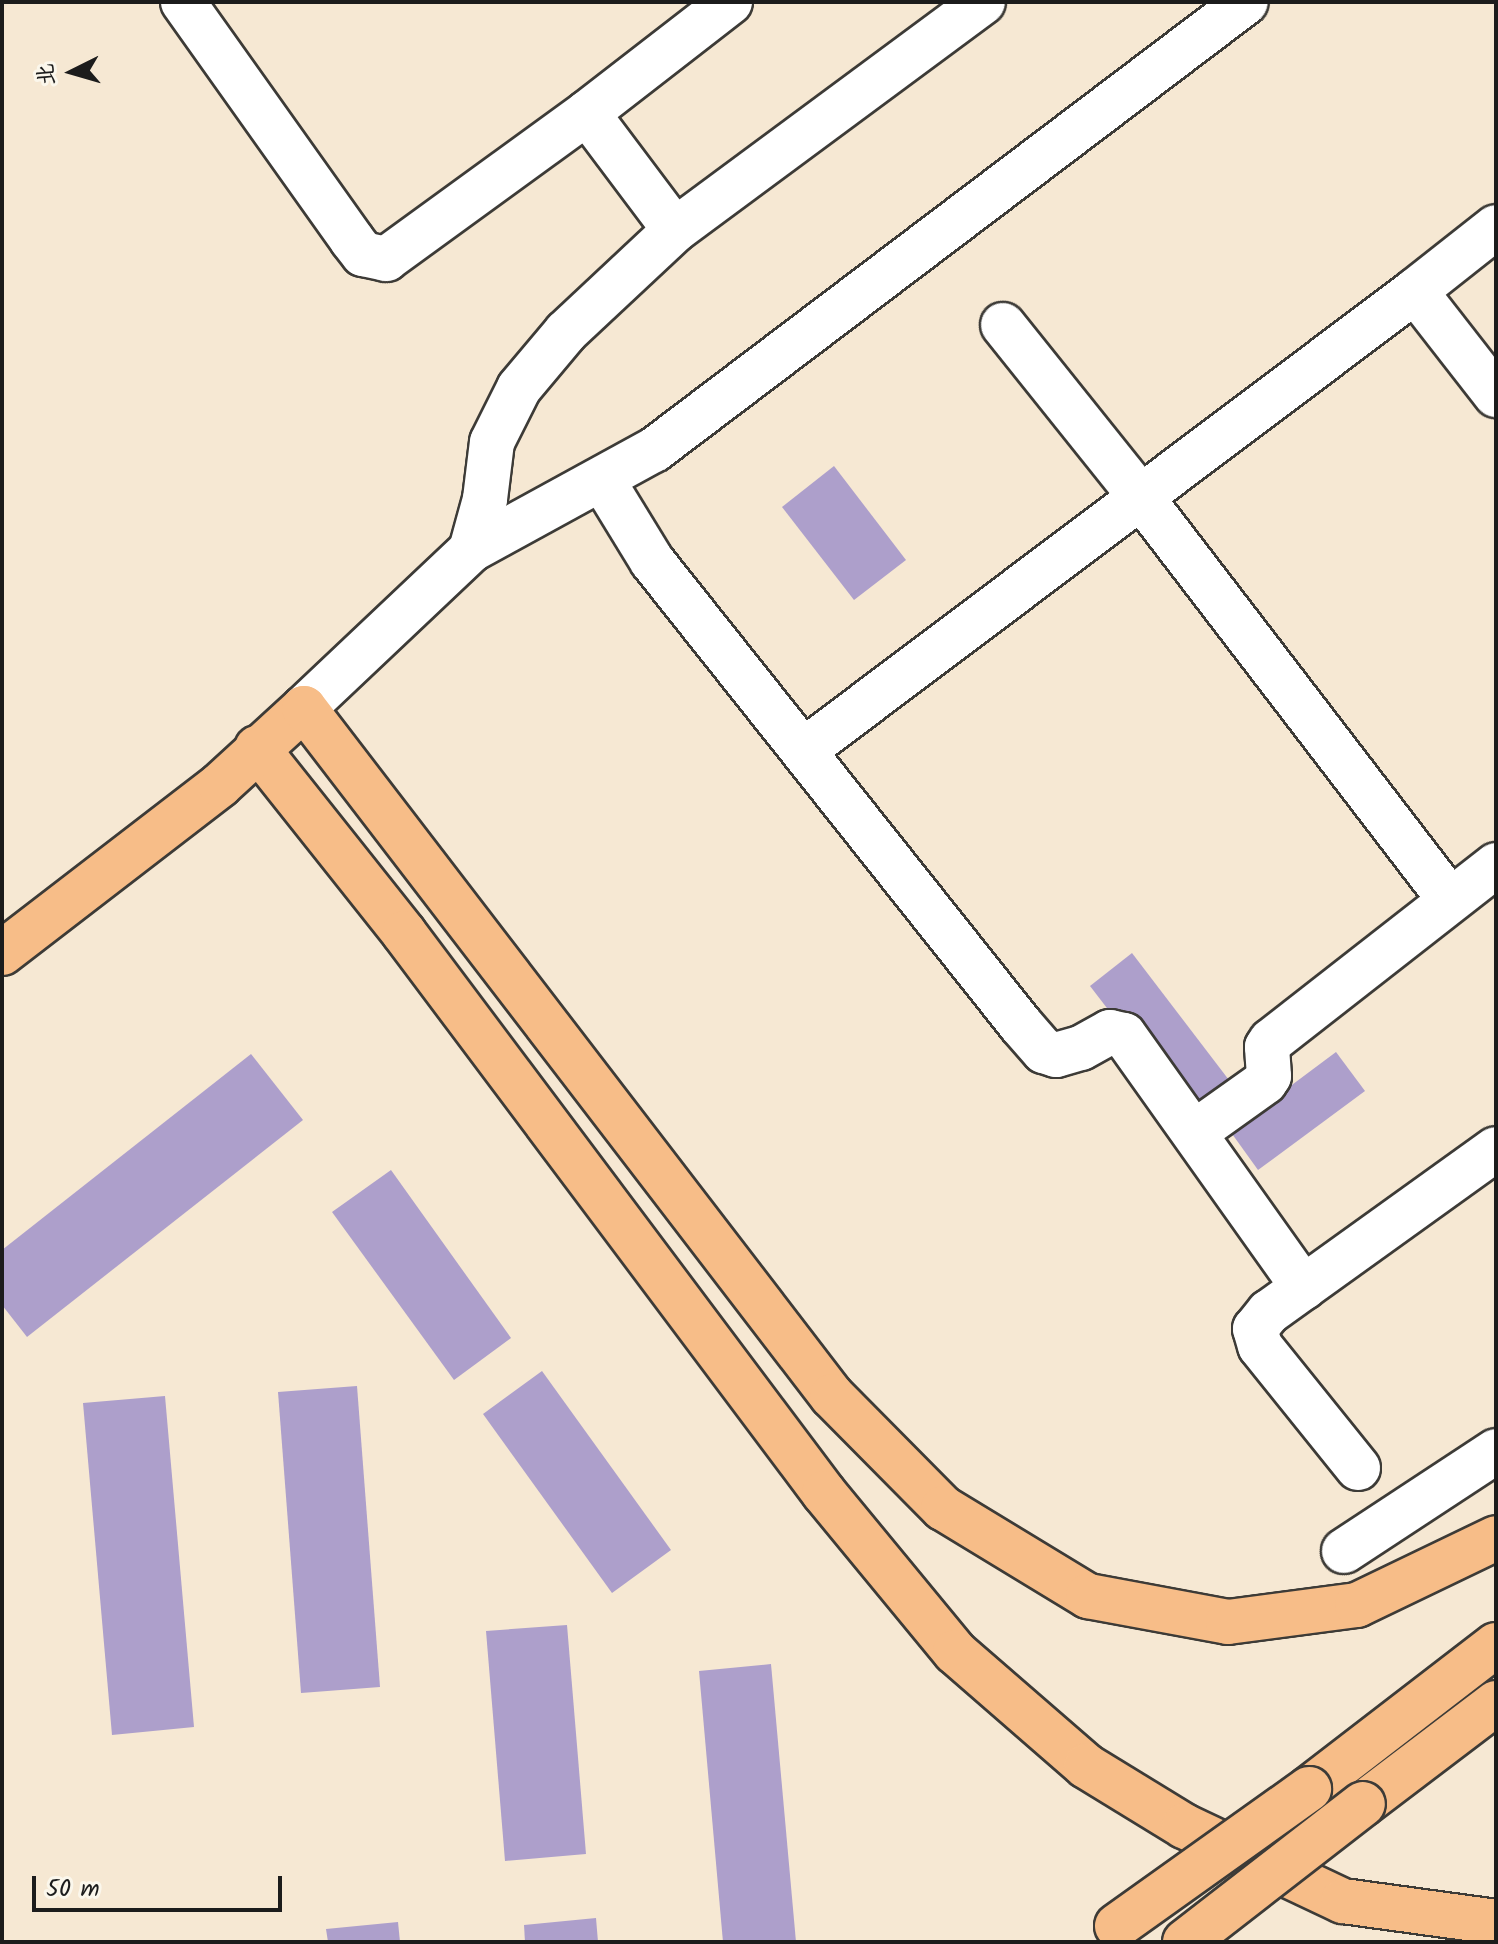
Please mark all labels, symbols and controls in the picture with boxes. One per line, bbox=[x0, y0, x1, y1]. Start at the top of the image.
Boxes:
north arrow bbox=[32, 32, 112, 112]
text: 北 bbox=[29, 62, 66, 87]
scale bar bbox=[36, 1860, 286, 1910]
text: 50 m bbox=[46, 1870, 100, 1909]

